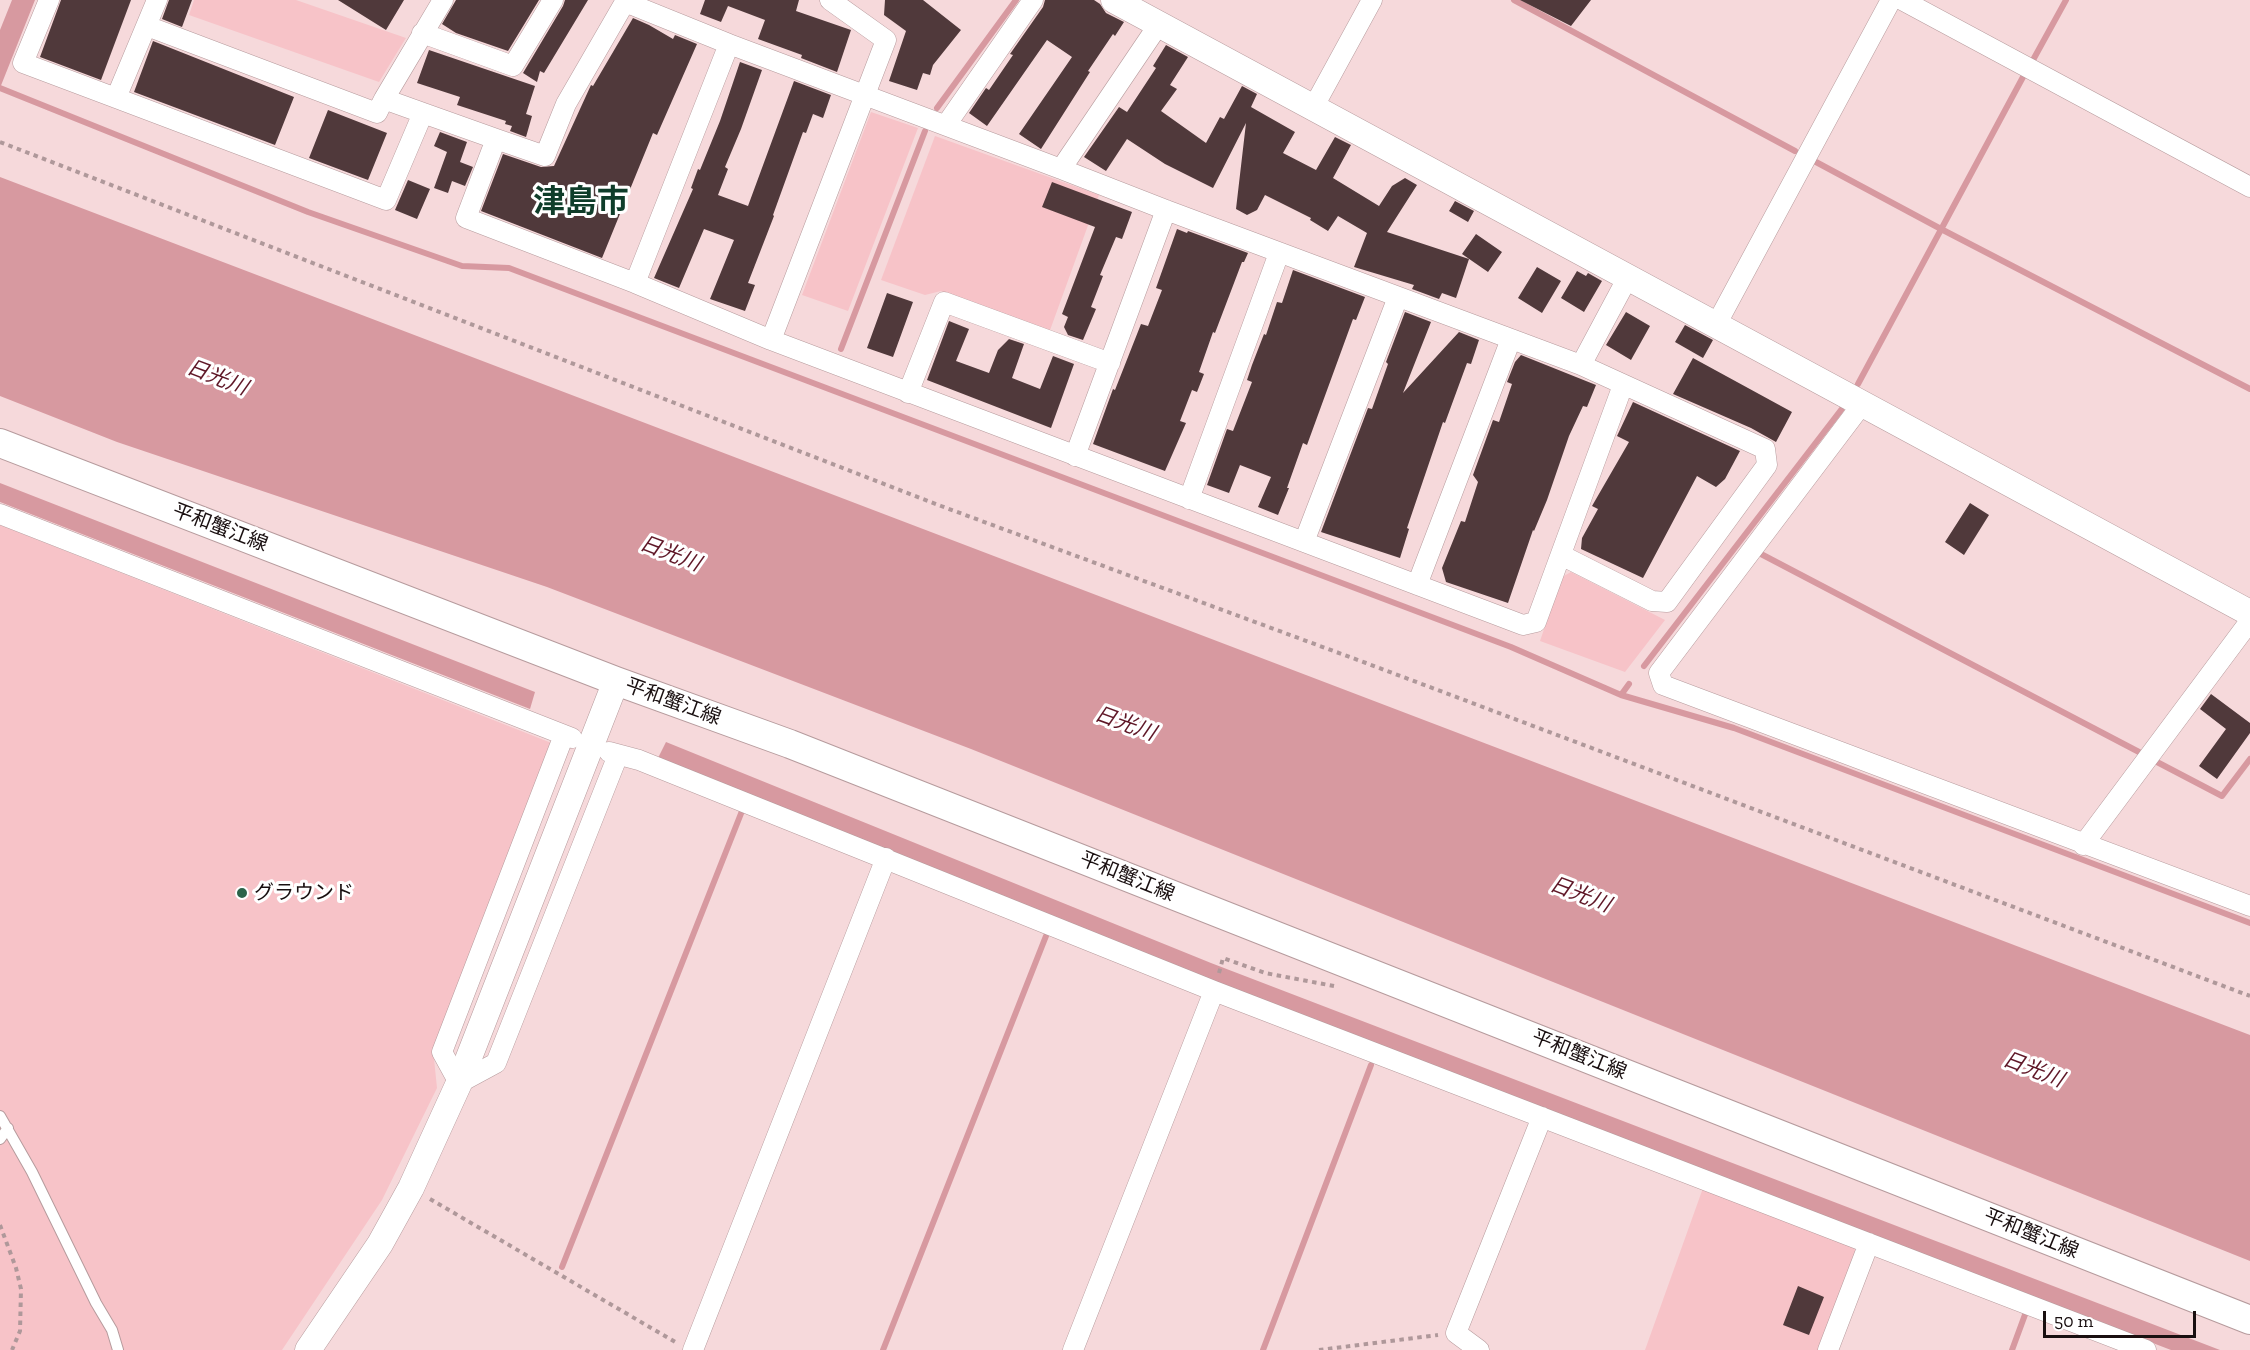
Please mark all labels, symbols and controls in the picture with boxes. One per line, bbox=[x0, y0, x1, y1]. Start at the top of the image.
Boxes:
district label: 津島市 bbox=[533, 184, 629, 222]
water label: 日光川 bbox=[183, 355, 251, 401]
street label: 平和蟹江線 bbox=[169, 499, 271, 557]
water label: 日光川 bbox=[636, 531, 704, 577]
street label: 平和蟹江線 bbox=[622, 674, 724, 730]
water label: 日光川 bbox=[1091, 701, 1159, 747]
street label: 平和蟹江線 bbox=[1076, 847, 1178, 907]
water label: 日光川 bbox=[1546, 872, 1614, 918]
place label: グラウンド bbox=[254, 881, 354, 905]
marker: グラウンド bbox=[235, 886, 249, 900]
street label: 平和蟹江線 bbox=[1528, 1025, 1630, 1085]
water label: 日光川 bbox=[1999, 1047, 2067, 1093]
street label: 平和蟹江線 bbox=[1980, 1204, 2082, 1264]
scale bar bbox=[2046, 1299, 2199, 1337]
text: 50 m bbox=[2054, 1310, 2093, 1332]

